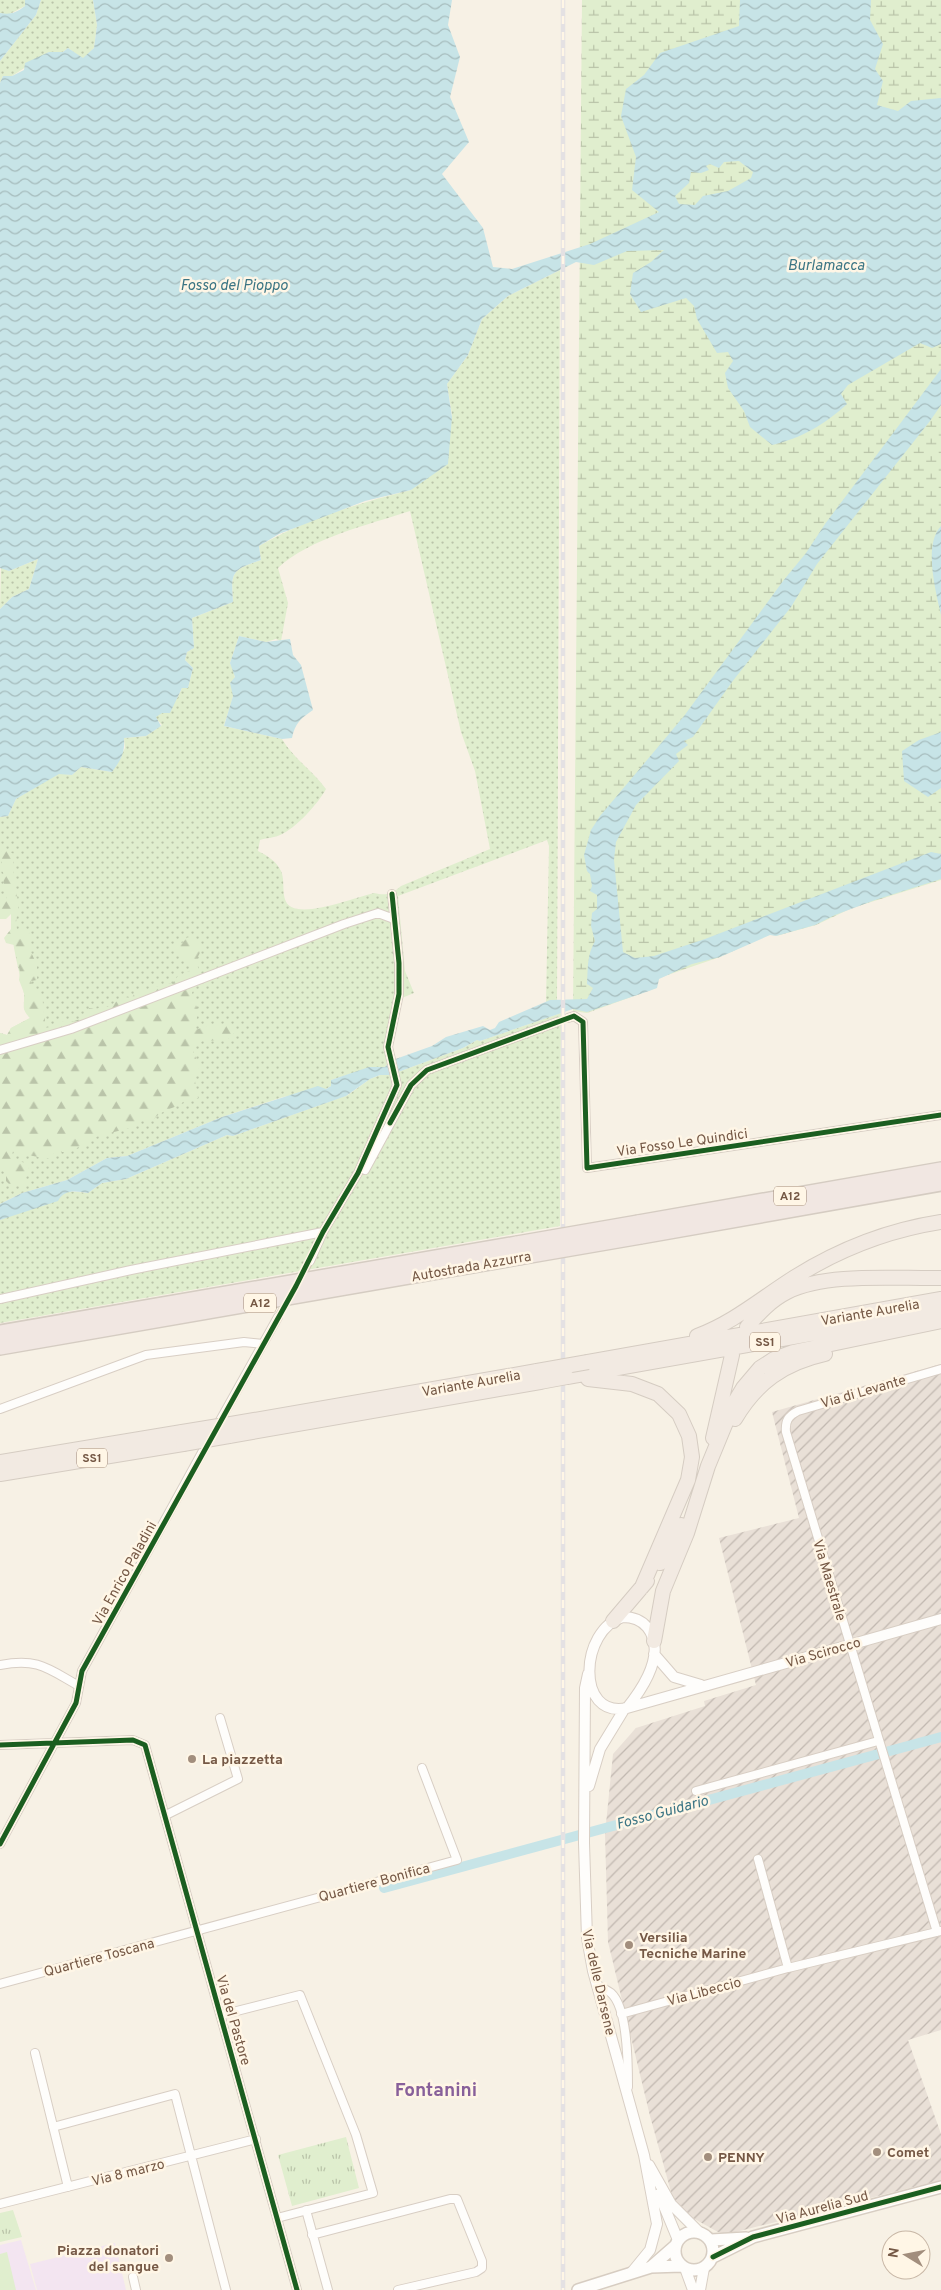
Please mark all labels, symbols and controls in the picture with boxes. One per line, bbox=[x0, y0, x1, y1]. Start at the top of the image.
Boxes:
water label: Burlamacca bbox=[788, 257, 865, 276]
water label: Fosso del Pioppo bbox=[180, 277, 288, 296]
street label: Via Fosso Le Quindici bbox=[616, 1126, 749, 1161]
road number: A12 bbox=[774, 1186, 806, 1206]
street label: Autostrada Azzurra bbox=[410, 1249, 533, 1286]
road number: A12 bbox=[244, 1294, 276, 1312]
street label: Variante Aurelia bbox=[820, 1296, 921, 1331]
road number: SS1 bbox=[750, 1332, 780, 1351]
street label: Variante Aurelia bbox=[421, 1367, 522, 1402]
street label: Via di Levante bbox=[819, 1372, 908, 1413]
road number: SS1 bbox=[77, 1449, 107, 1468]
street label: Via Enrico Paladini bbox=[90, 1518, 161, 1629]
street label: Via Maestrale bbox=[808, 1538, 849, 1623]
street label: Via Scirocco bbox=[784, 1635, 863, 1672]
place label: La piazzetta bbox=[202, 1752, 283, 1769]
marker: La piazzetta bbox=[186, 1753, 198, 1765]
water label: Fosso Guidario bbox=[614, 1792, 710, 1835]
street label: Quartiere Bonifica bbox=[317, 1860, 432, 1906]
street label: Via delle Darsene bbox=[577, 1927, 618, 2037]
place label: Versilia Tecniche Marine bbox=[639, 1930, 747, 1963]
street label: Quartiere Toscana bbox=[42, 1936, 157, 1981]
marker: Versilia Tecniche Marine bbox=[623, 1939, 635, 1951]
street label: Via del Pastore bbox=[211, 1973, 254, 2068]
street label: Via Libeccio bbox=[665, 1974, 744, 2011]
district label: Fontanini bbox=[395, 2079, 477, 2103]
place label: Comet bbox=[887, 2145, 929, 2162]
marker: Comet bbox=[871, 2146, 883, 2158]
place label: PENNY bbox=[718, 2150, 765, 2167]
marker: PENNY bbox=[702, 2151, 714, 2163]
street label: Via 8 marzo bbox=[90, 2156, 167, 2191]
street label: Via Aurelia Sud bbox=[774, 2188, 870, 2229]
north arrow bbox=[881, 2230, 931, 2280]
place label: Piazza donatori del sangue bbox=[57, 2243, 159, 2276]
text: N bbox=[885, 2247, 904, 2259]
marker: Piazza donatori del sangue bbox=[163, 2252, 175, 2264]

